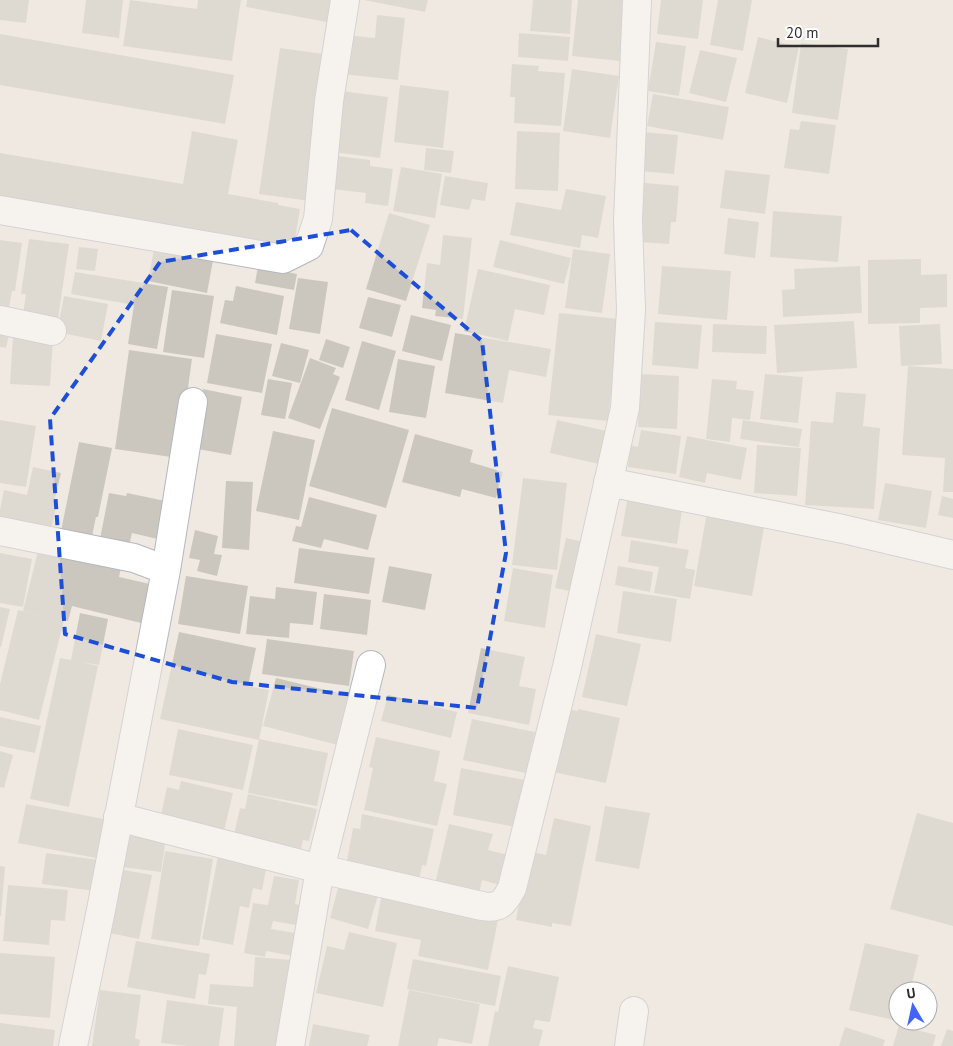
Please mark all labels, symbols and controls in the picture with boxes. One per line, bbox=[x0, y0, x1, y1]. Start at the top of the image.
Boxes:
scale bar bbox=[778, 15, 878, 47]
text: 20 m bbox=[786, 23, 819, 42]
north arrow bbox=[888, 981, 938, 1031]
text: U bbox=[905, 984, 917, 1003]

